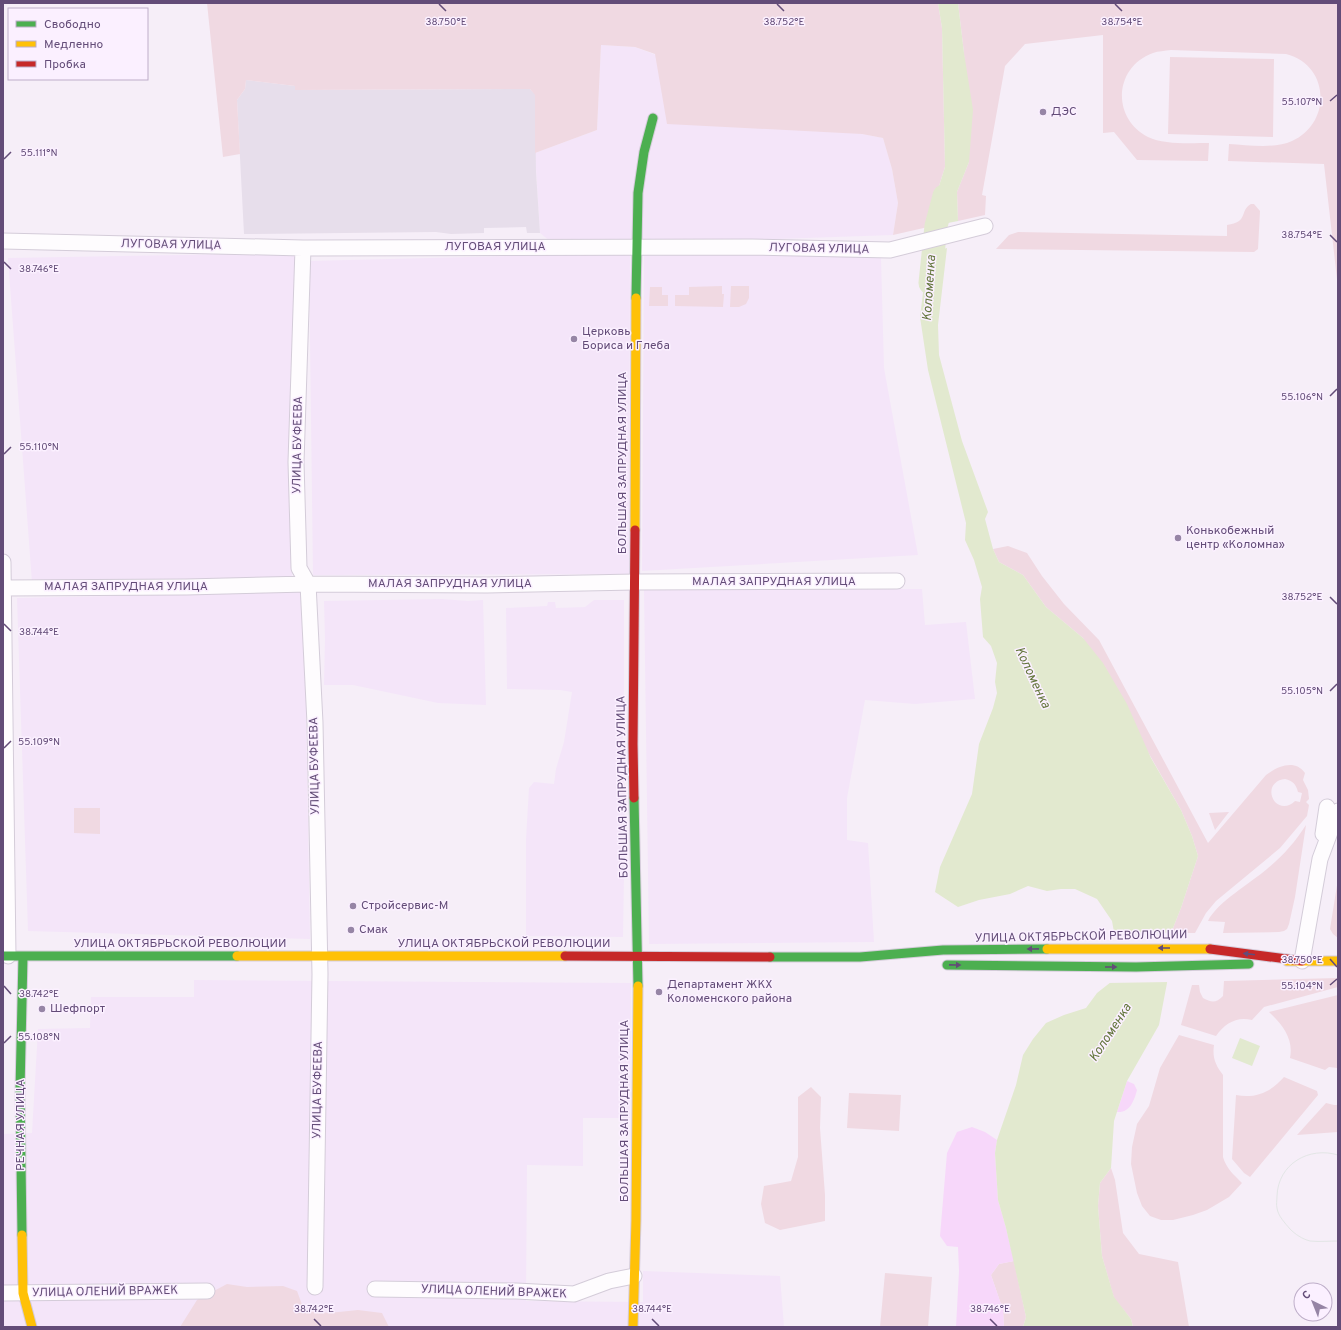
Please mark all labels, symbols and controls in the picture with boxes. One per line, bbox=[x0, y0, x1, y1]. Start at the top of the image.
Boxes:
legend bbox=[8, 8, 148, 80]
text: 38.750°E bbox=[425, 16, 467, 29]
text: 38.752°E bbox=[764, 16, 804, 29]
text: 38.754°E bbox=[1101, 16, 1143, 29]
text: Свободно bbox=[44, 17, 101, 33]
text: Медленно bbox=[44, 37, 104, 53]
text: Пробка bbox=[44, 57, 86, 73]
text: 55.107°N bbox=[1282, 96, 1322, 109]
place label: ДЭС bbox=[1051, 104, 1077, 120]
marker: ДЭС bbox=[1038, 107, 1048, 117]
text: 55.111°N bbox=[20, 147, 58, 160]
text: 38.754°E bbox=[1281, 229, 1323, 242]
street label: ЛУГОВАЯ УЛИЦА bbox=[120, 236, 222, 254]
street label: ЛУГОВАЯ УЛИЦА bbox=[444, 239, 546, 255]
street label: ЛУГОВАЯ УЛИЦА bbox=[768, 240, 870, 258]
water label: Коломенка bbox=[920, 254, 940, 321]
text: 38.746°E bbox=[19, 263, 59, 276]
place label: Церковь Бориса и Глеба bbox=[582, 324, 670, 354]
marker: Церковь Бориса и Глеба bbox=[569, 334, 579, 344]
street label: БОЛЬШАЯ ЗАПРУДНАЯ УЛИЦА bbox=[615, 372, 631, 554]
text: 55.106°N bbox=[1281, 391, 1323, 404]
street label: УЛИЦА БУФЕЕВА bbox=[289, 396, 307, 494]
text: 55.110°N bbox=[19, 441, 59, 454]
place label: Конькобежный центр «Коломна» bbox=[1186, 523, 1285, 553]
marker: Конькобежный центр «Коломна» bbox=[1173, 533, 1183, 543]
street label: МАЛАЯ ЗАПРУДНАЯ УЛИЦА bbox=[692, 574, 856, 590]
street label: МАЛАЯ ЗАПРУДНАЯ УЛИЦА bbox=[368, 576, 532, 592]
street label: МАЛАЯ ЗАПРУДНАЯ УЛИЦА bbox=[44, 579, 208, 595]
text: 38.752°E bbox=[1282, 591, 1322, 604]
text: 38.744°E bbox=[19, 626, 59, 639]
water label: Коломенка bbox=[1011, 645, 1053, 712]
text: 55.105°N bbox=[1281, 685, 1323, 698]
street label: БОЛЬШАЯ ЗАПРУДНАЯ УЛИЦА bbox=[613, 696, 633, 878]
street label: УЛИЦА БУФЕЕВА bbox=[306, 717, 324, 815]
text: 55.109°N bbox=[18, 736, 60, 749]
place label: Стройсервис-М bbox=[361, 898, 448, 914]
marker: Стройсервис-М bbox=[348, 901, 358, 911]
place label: Смак bbox=[359, 922, 388, 938]
marker: Смак bbox=[346, 925, 356, 935]
street label: УЛИЦА ОКТЯБРЬСКОЙ РЕВОЛЮЦИИ bbox=[974, 927, 1188, 947]
street label: УЛИЦА ОКТЯБРЬСКОЙ РЕВОЛЮЦИИ bbox=[74, 936, 286, 952]
street label: УЛИЦА ОКТЯБРЬСКОЙ РЕВОЛЮЦИИ bbox=[398, 936, 610, 952]
one-way arrow bbox=[1157, 945, 1170, 951]
one-way arrow bbox=[1026, 946, 1039, 952]
one-way arrow bbox=[1243, 951, 1255, 957]
text: 38.750°E bbox=[1281, 954, 1323, 967]
one-way arrow bbox=[949, 962, 962, 968]
one-way arrow bbox=[1105, 964, 1118, 970]
place label: Департамент ЖКХ Коломенского района bbox=[667, 977, 792, 1007]
text: 55.104°N bbox=[1281, 980, 1323, 993]
marker: Департамент ЖКХ Коломенского района bbox=[654, 987, 664, 997]
text: 38.742°E bbox=[19, 988, 59, 1001]
place label: Шефпорт bbox=[50, 1001, 106, 1017]
water label: Коломенка bbox=[1086, 1001, 1136, 1065]
marker: Шефпорт bbox=[37, 1004, 47, 1014]
street label: БОЛЬШАЯ ЗАПРУДНАЯ УЛИЦА bbox=[617, 1020, 633, 1202]
text: 55.108°N bbox=[18, 1031, 60, 1044]
street label: УЛИЦА БУФЕЕВА bbox=[309, 1041, 327, 1139]
street label: РЕЧНАЯ УЛИЦА bbox=[13, 1079, 29, 1171]
street label: УЛИЦА ОЛЕНИЙ ВРАЖЕК bbox=[421, 1281, 567, 1303]
north arrow bbox=[1293, 1282, 1333, 1322]
street label: УЛИЦА ОЛЕНИЙ ВРАЖЕК bbox=[32, 1283, 178, 1301]
text: С bbox=[1300, 1288, 1314, 1303]
text: 38.742°E bbox=[294, 1303, 334, 1316]
text: 38.744°E bbox=[632, 1303, 672, 1316]
text: 38.746°E bbox=[970, 1303, 1010, 1316]

